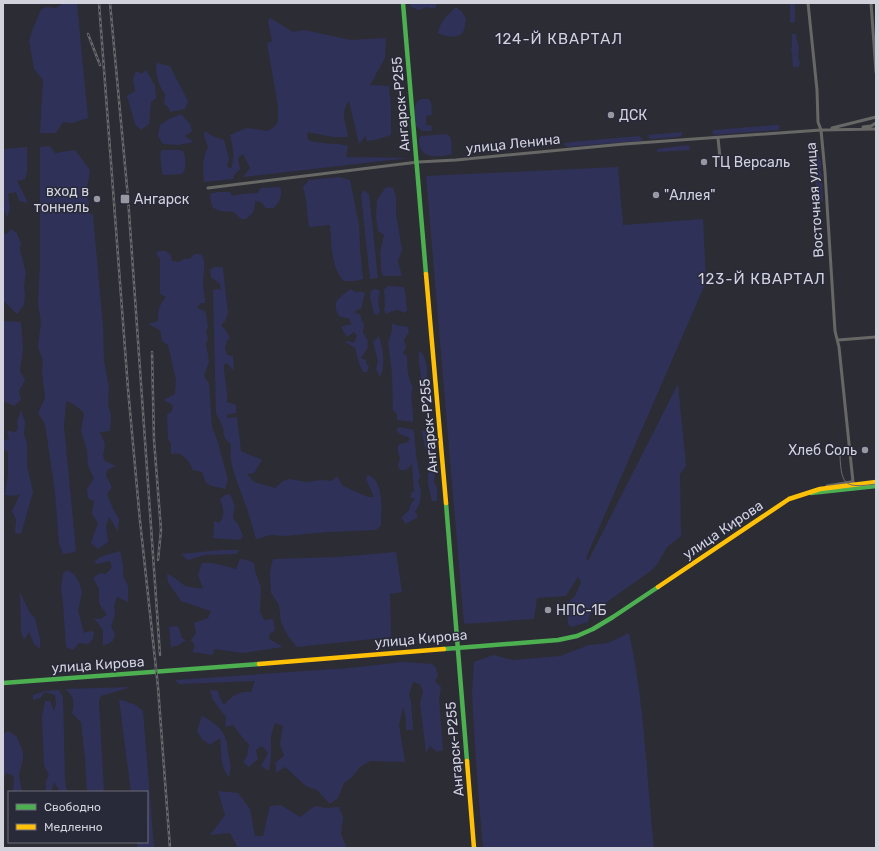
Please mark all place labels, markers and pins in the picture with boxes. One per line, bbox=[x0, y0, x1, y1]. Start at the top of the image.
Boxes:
place label: ДСК bbox=[619, 107, 647, 124]
marker: ДСК bbox=[606, 110, 616, 120]
place label: ТЦ Версаль bbox=[712, 154, 790, 171]
marker: ТЦ Версаль bbox=[699, 157, 709, 167]
place label: вход в тоннель bbox=[34, 183, 89, 216]
place label: "Аллея" bbox=[664, 187, 715, 204]
marker: "Аллея" bbox=[651, 190, 661, 200]
place label: Ангарск bbox=[134, 191, 190, 208]
marker: Ангарск bbox=[119, 193, 131, 205]
marker: вход в тоннель bbox=[92, 194, 102, 204]
place label: Хлеб Соль bbox=[788, 442, 857, 459]
marker: Хлеб Соль bbox=[860, 445, 870, 455]
place label: НПС-1Б bbox=[556, 602, 607, 619]
marker: НПС-1Б bbox=[543, 605, 553, 615]

